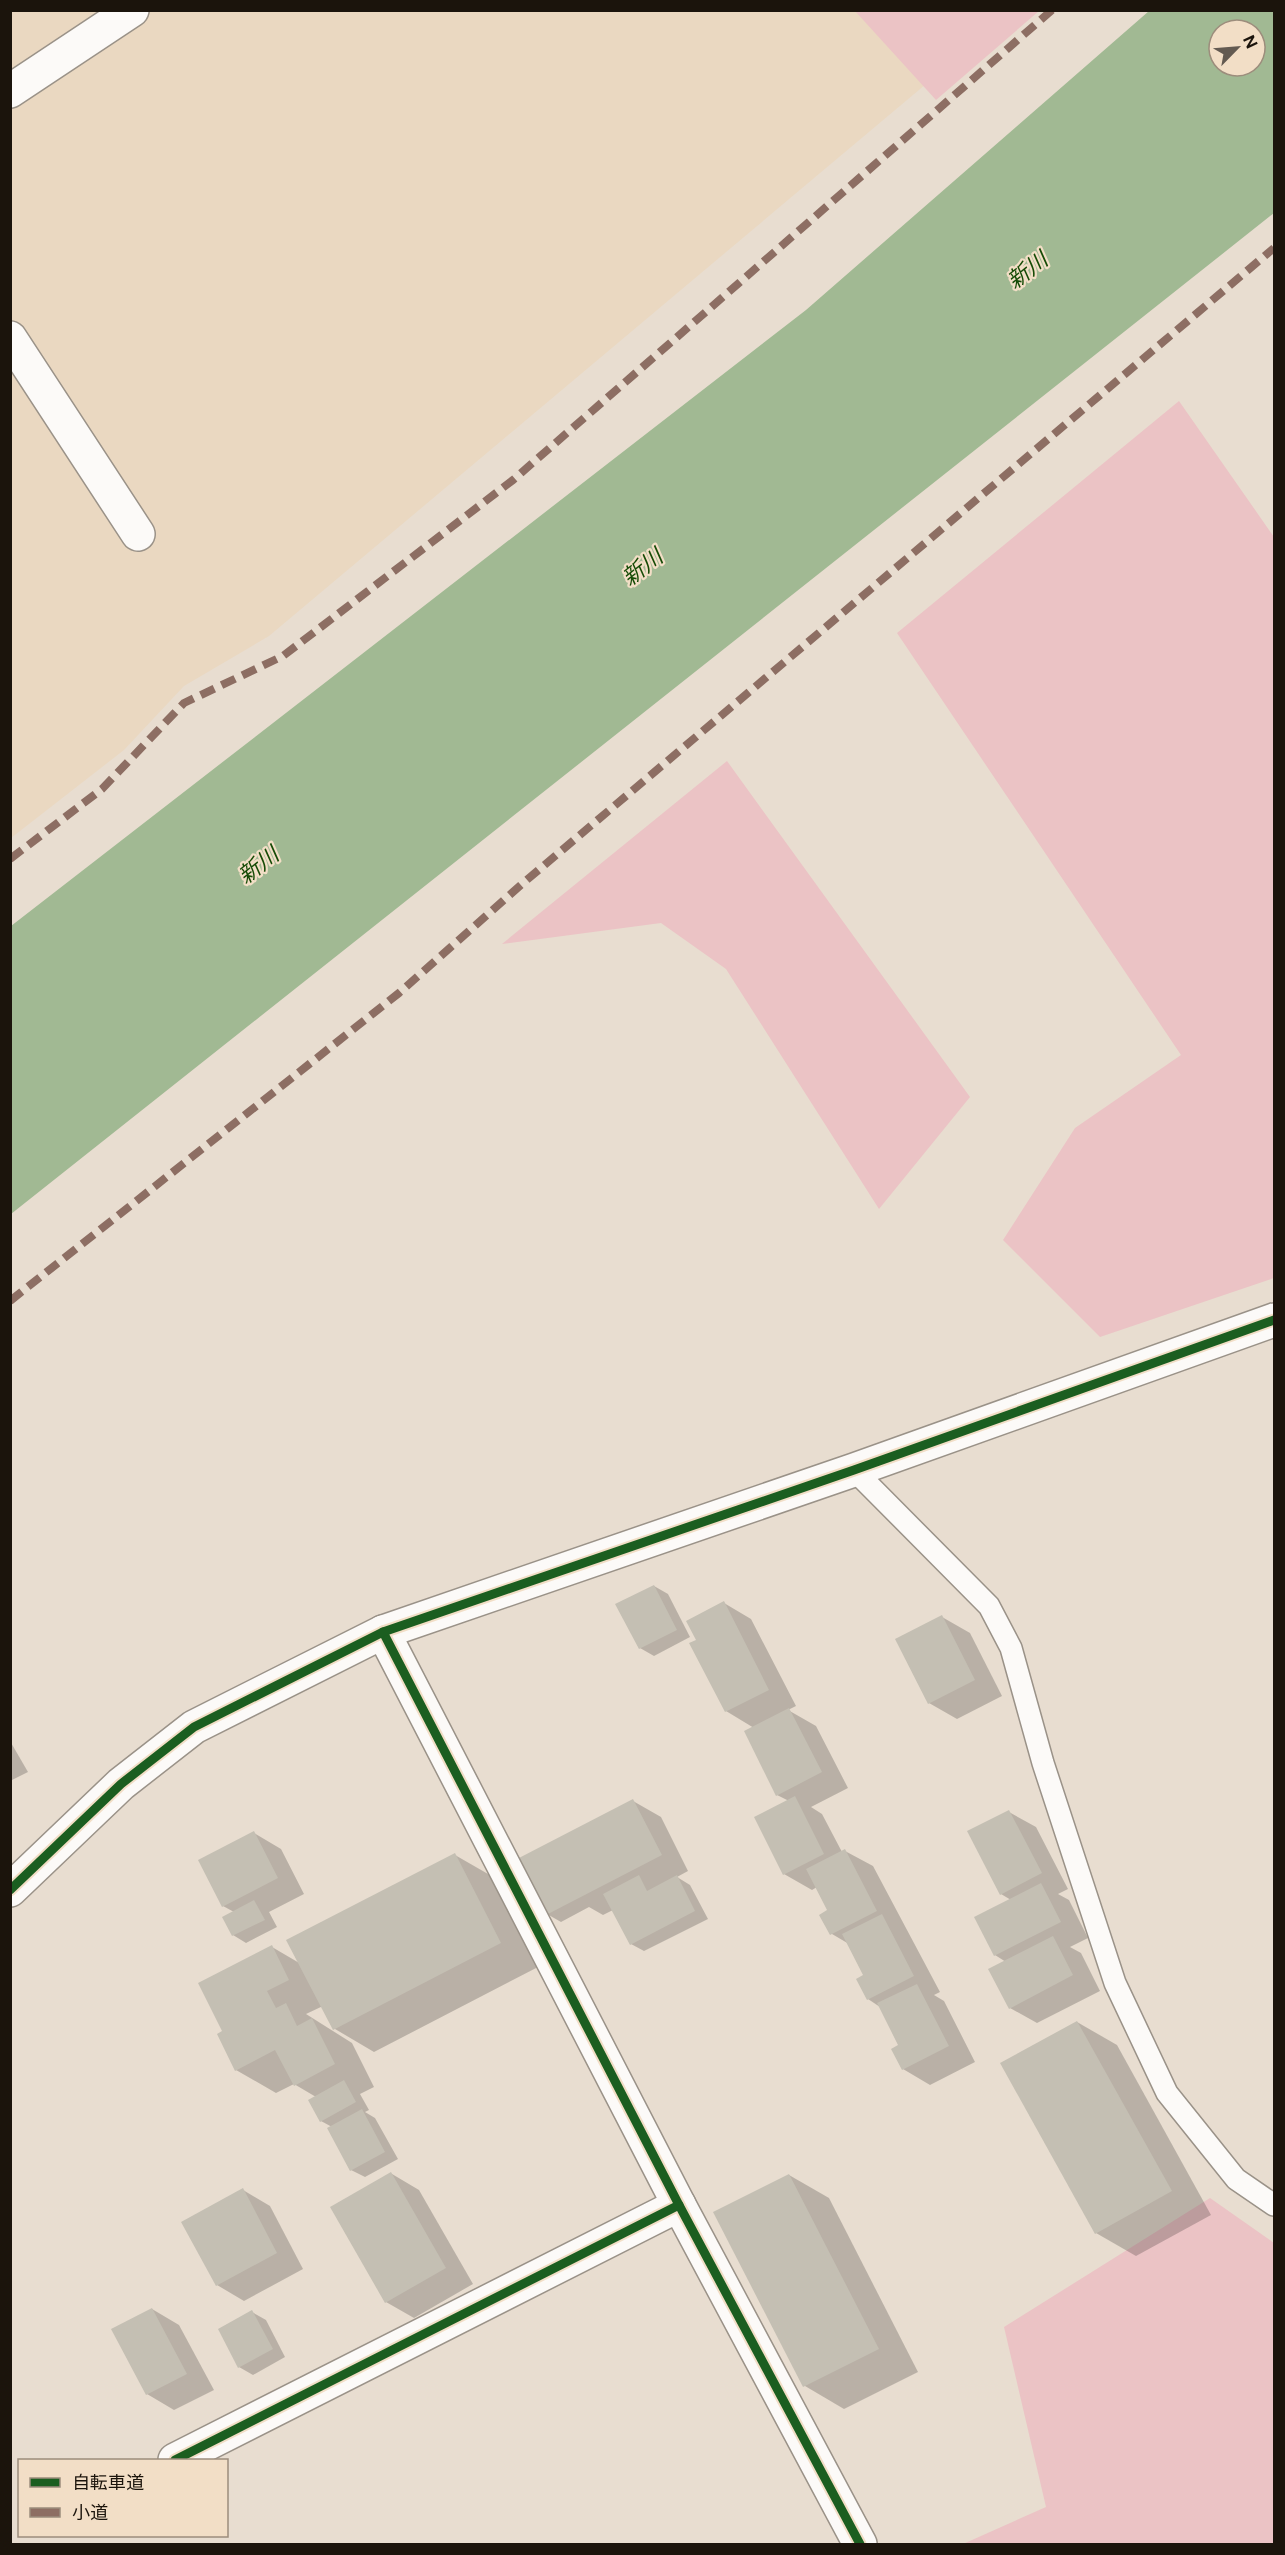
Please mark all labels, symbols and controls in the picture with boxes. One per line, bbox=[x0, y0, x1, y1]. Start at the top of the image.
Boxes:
north arrow bbox=[1207, 18, 1267, 78]
text: N bbox=[1239, 32, 1261, 52]
water label: 新川 bbox=[1002, 245, 1054, 294]
water label: 新川 bbox=[617, 542, 669, 591]
water label: 新川 bbox=[233, 840, 285, 889]
legend bbox=[18, 2459, 228, 2537]
text: 自転車道 bbox=[72, 2472, 144, 2493]
text: 小道 bbox=[72, 2502, 108, 2523]

